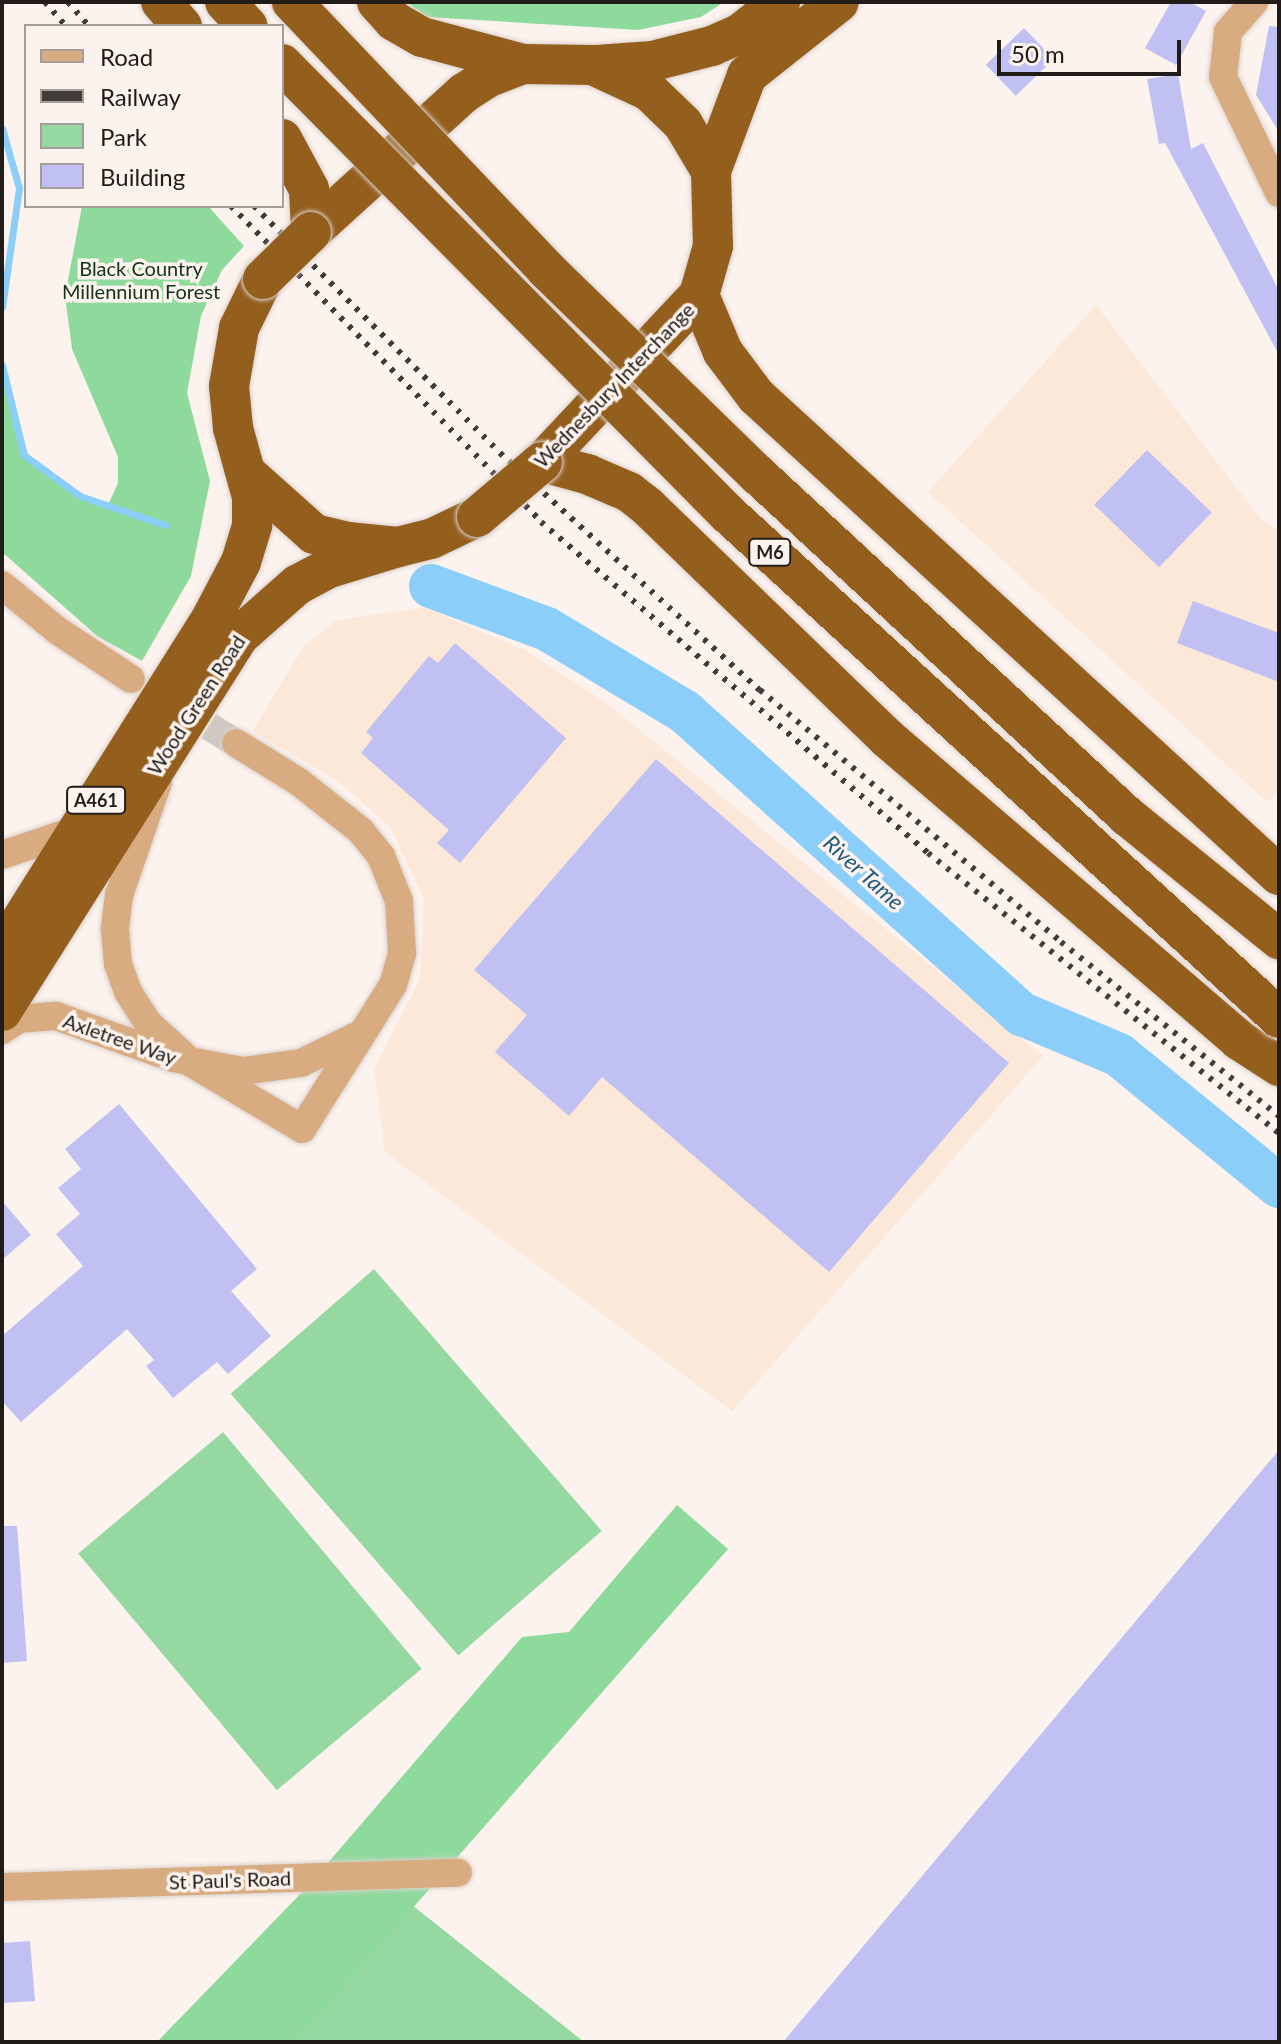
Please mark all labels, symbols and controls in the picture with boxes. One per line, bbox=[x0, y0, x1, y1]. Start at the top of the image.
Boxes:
legend bbox=[24, 24, 284, 208]
scale bar bbox=[1001, 24, 1185, 74]
text: 50 m bbox=[1011, 39, 1065, 68]
text: Road bbox=[100, 42, 153, 71]
text: Railway bbox=[100, 82, 181, 111]
text: Park bbox=[100, 122, 147, 151]
text: Building bbox=[100, 162, 185, 191]
park label: Black Country Millennium Forest bbox=[62, 257, 220, 304]
street label: Wednesbury Interchange bbox=[529, 297, 699, 473]
road number: M6 bbox=[748, 538, 792, 566]
street label: Wood Green Road bbox=[142, 631, 250, 779]
road number: A461 bbox=[66, 786, 126, 814]
water label: River Tame bbox=[818, 829, 910, 915]
street label: Axletree Way bbox=[60, 1008, 180, 1070]
street label: St Paul's Road bbox=[168, 1866, 292, 1894]

